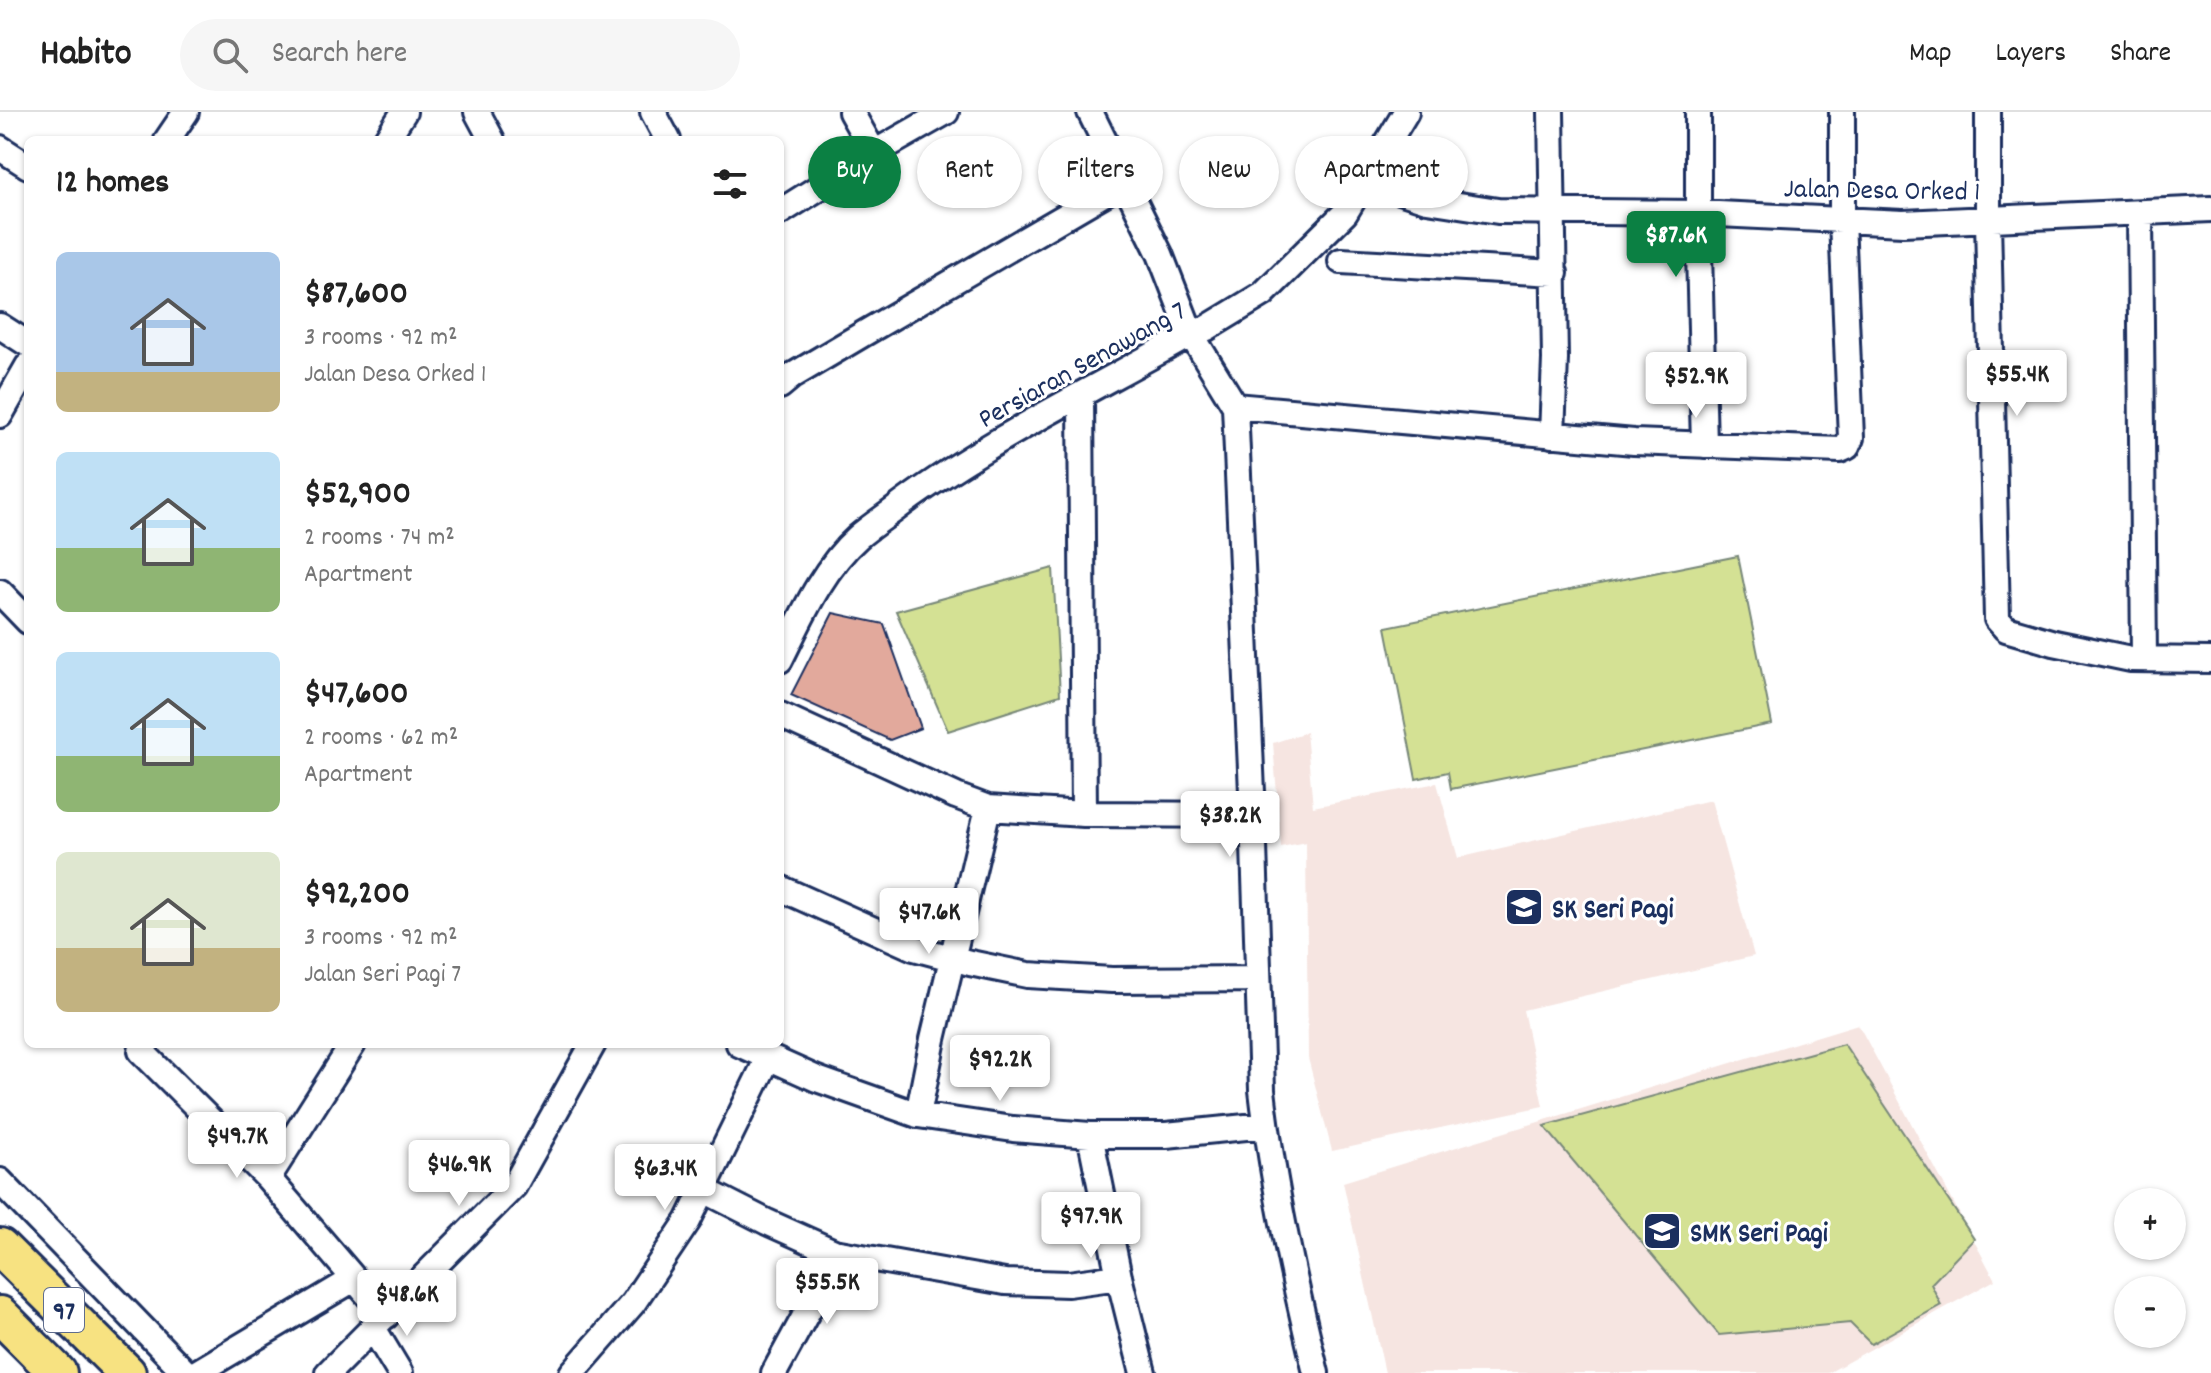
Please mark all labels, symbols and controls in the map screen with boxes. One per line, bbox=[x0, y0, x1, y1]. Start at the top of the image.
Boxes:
search box bbox=[180, 19, 740, 91]
text: Habito bbox=[40, 28, 132, 83]
icon: search bbox=[208, 33, 252, 77]
text: Search here bbox=[272, 34, 407, 77]
text: Map bbox=[1909, 35, 1952, 75]
text: Layers bbox=[1996, 35, 2066, 75]
text: Share bbox=[2110, 35, 2171, 75]
chip: Buy bbox=[808, 136, 901, 208]
chip: Rent bbox=[917, 136, 1022, 208]
chip: Filters bbox=[1038, 136, 1163, 208]
chip: New bbox=[1179, 136, 1279, 208]
chip: Apartment bbox=[1295, 136, 1468, 208]
text: 12 homes bbox=[56, 160, 169, 209]
icon: filters bbox=[708, 162, 752, 206]
street label: Jalan Desa Orked 1 bbox=[1783, 171, 1981, 215]
pin: $87.6K bbox=[1611, 211, 1741, 279]
text: $87.6K bbox=[1645, 218, 1707, 255]
text: $87,600 bbox=[304, 271, 408, 320]
icon: home bbox=[120, 284, 216, 380]
street label: Persiaran Senawang 7 bbox=[972, 294, 1195, 441]
text: 3 rooms · 92 m² bbox=[304, 320, 458, 357]
pin: $55.4K bbox=[1952, 350, 2082, 418]
pin: $52.9K bbox=[1631, 352, 1761, 420]
text: Jalan Desa Orked 1 bbox=[304, 357, 486, 394]
text: $55.4K bbox=[1985, 357, 2049, 394]
text: $52.9K bbox=[1664, 359, 1728, 396]
text: $52,900 bbox=[304, 471, 411, 520]
icon: home bbox=[120, 484, 216, 580]
text: 2 rooms · 74 m² bbox=[304, 520, 455, 557]
text: Apartment bbox=[304, 557, 413, 594]
text: $47,600 bbox=[304, 671, 409, 720]
icon: home bbox=[120, 684, 216, 780]
text: 2 rooms · 62 m² bbox=[304, 720, 458, 757]
text: Apartment bbox=[304, 757, 413, 794]
pin: $38.2K bbox=[1165, 791, 1295, 859]
text: $38.2K bbox=[1199, 798, 1261, 835]
text: $92,200 bbox=[304, 871, 410, 920]
icon: home bbox=[120, 884, 216, 980]
school or university icon: SK Seri Pagi bbox=[1503, 886, 1545, 928]
pin: $47.6K bbox=[864, 888, 994, 956]
place label: SK Seri Pagi bbox=[1552, 892, 1674, 932]
text: $47.6K bbox=[898, 895, 961, 932]
text: 3 rooms · 92 m² bbox=[304, 920, 458, 957]
text: Jalan Seri Pagi 7 bbox=[304, 957, 461, 994]
pin: $92.2K bbox=[935, 1035, 1065, 1103]
text: $92.2K bbox=[968, 1042, 1032, 1079]
pin: $49.7K bbox=[172, 1112, 302, 1180]
text: $49.7K bbox=[206, 1119, 268, 1156]
pin: $46.9K bbox=[394, 1140, 524, 1208]
pin: $63.4K bbox=[600, 1144, 730, 1212]
text: $46.9K bbox=[427, 1147, 491, 1184]
text: $63.4K bbox=[633, 1151, 697, 1188]
map controls bbox=[2114, 1188, 2186, 1348]
button: + bbox=[2114, 1188, 2186, 1260]
pin: $97.9K bbox=[1026, 1192, 1156, 1260]
text: $97.9K bbox=[1059, 1199, 1123, 1236]
school or university icon: SMK Seri Pagi bbox=[1641, 1210, 1683, 1252]
place label: SMK Seri Pagi bbox=[1690, 1216, 1828, 1256]
pin: $55.5K bbox=[762, 1258, 892, 1326]
text: $55.5K bbox=[794, 1265, 860, 1302]
pin: $48.6K bbox=[342, 1270, 472, 1338]
button: − bbox=[2114, 1276, 2186, 1348]
text: $48.6K bbox=[375, 1277, 439, 1314]
road number: 97 bbox=[44, 1288, 84, 1332]

